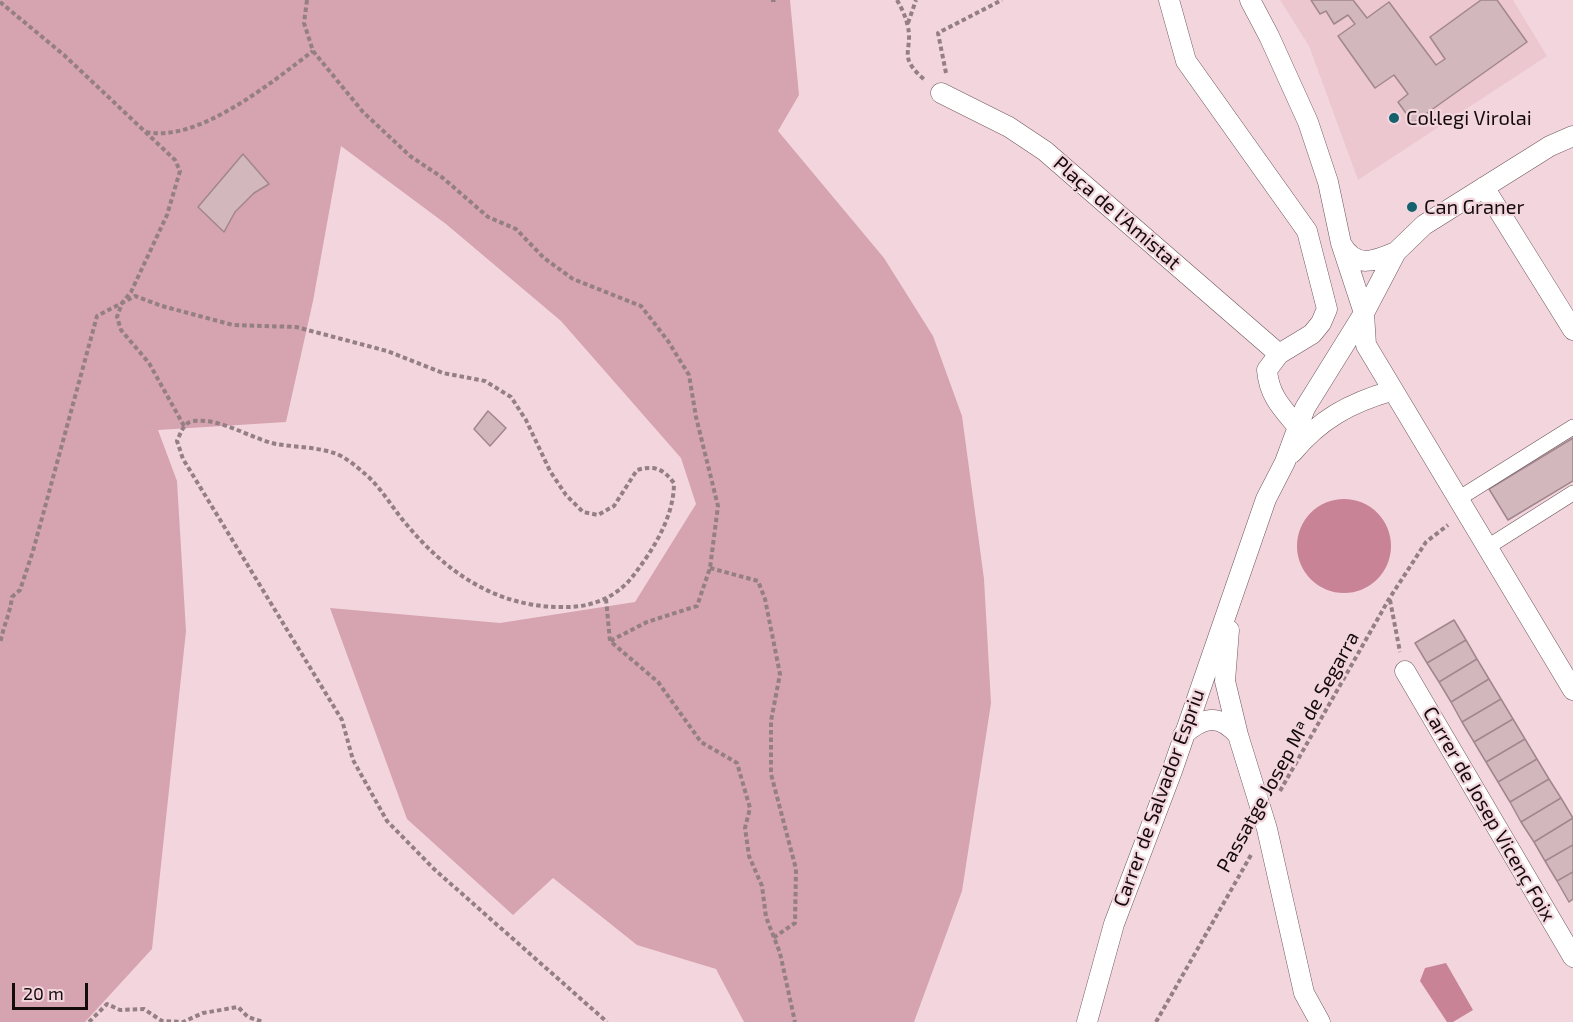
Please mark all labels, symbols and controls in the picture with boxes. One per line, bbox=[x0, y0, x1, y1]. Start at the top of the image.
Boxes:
place label: Col·legi Virolai bbox=[1406, 106, 1532, 130]
marker: Col·legi Virolai bbox=[1387, 111, 1401, 125]
street label: Plaça de l'Amistat bbox=[1048, 151, 1186, 275]
place label: Can Graner bbox=[1424, 195, 1524, 219]
marker: Can Graner bbox=[1405, 200, 1419, 214]
street label: Passatge Josep Mª de Segarra bbox=[1212, 627, 1364, 877]
street label: Carrer de Salvador Espriu bbox=[1108, 686, 1210, 910]
street label: Carrer de Josep Vicenç Foix bbox=[1418, 702, 1560, 926]
scale bar bbox=[15, 971, 92, 1009]
text: 20 m bbox=[23, 982, 64, 1004]

